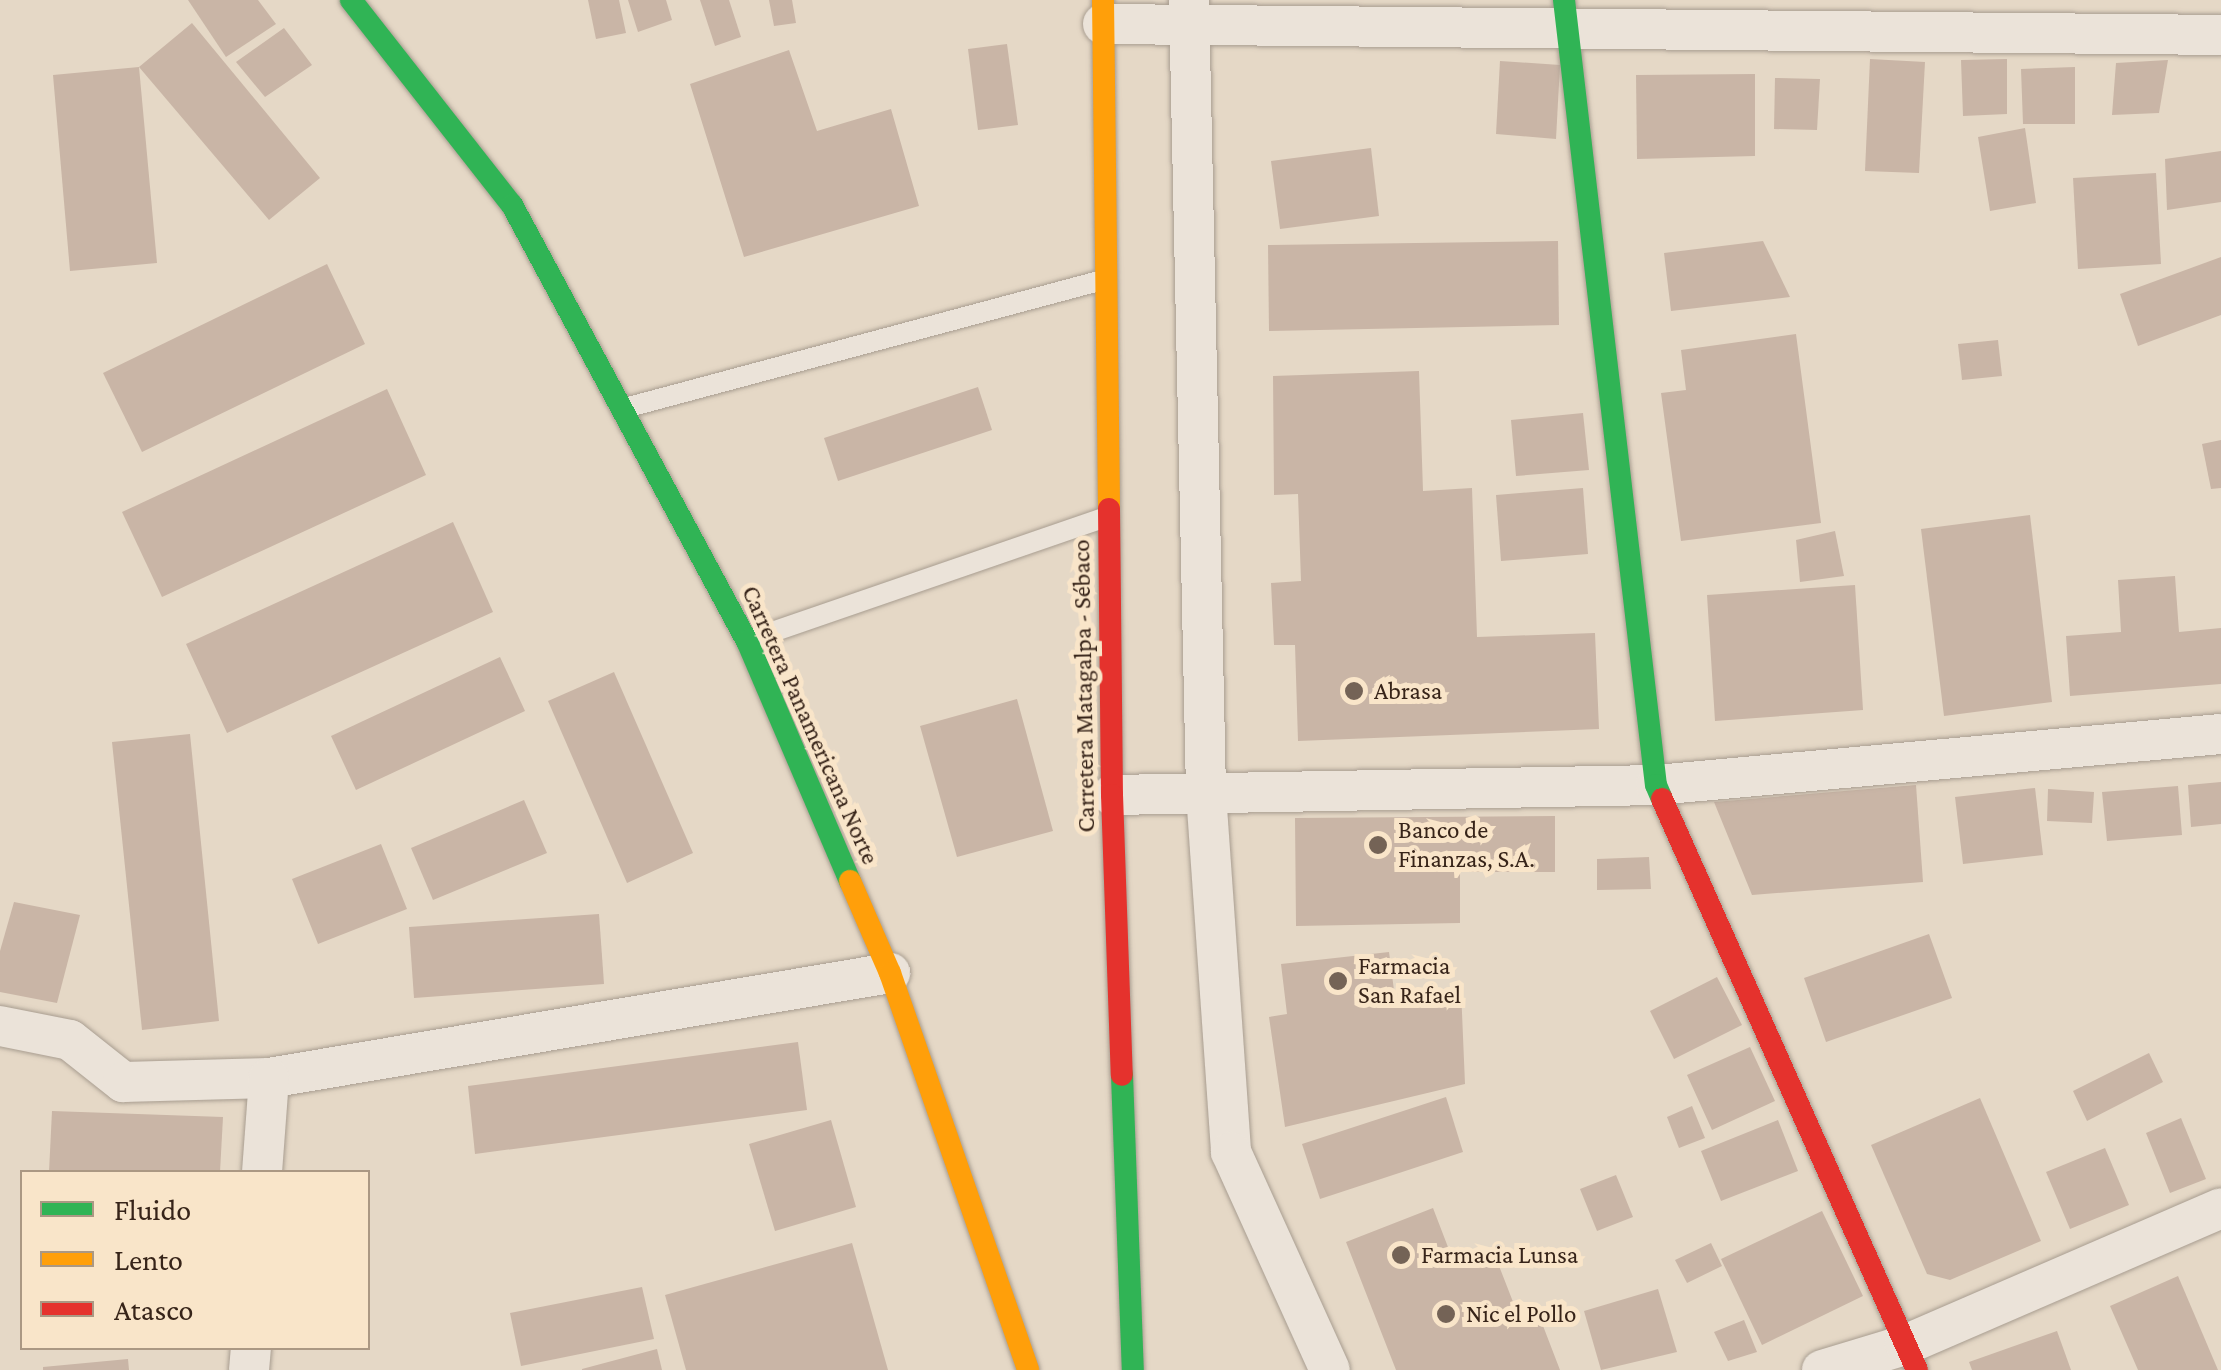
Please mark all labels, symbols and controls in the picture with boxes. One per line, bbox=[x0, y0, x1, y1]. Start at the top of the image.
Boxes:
street label: Carretera Matagalpa - Sébaco bbox=[1066, 539, 1102, 833]
street label: Carretera Panamericana Norte bbox=[735, 581, 885, 869]
place label: Abrasa bbox=[1374, 676, 1442, 706]
marker: Abrasa bbox=[1343, 680, 1365, 702]
place label: Banco de Finanzas, S.A. bbox=[1398, 816, 1535, 875]
marker: Banco de Finanzas, S.A. bbox=[1367, 834, 1389, 856]
place label: Farmacia San Rafael bbox=[1358, 952, 1461, 1011]
marker: Farmacia San Rafael bbox=[1327, 970, 1349, 992]
legend bbox=[20, 1170, 370, 1350]
text: Fluido bbox=[114, 1193, 191, 1226]
place label: Farmacia Lunsa bbox=[1421, 1240, 1578, 1270]
text: Lento bbox=[114, 1243, 183, 1276]
marker: Farmacia Lunsa bbox=[1390, 1244, 1412, 1266]
text: Atasco bbox=[114, 1293, 193, 1326]
place label: Nic el Pollo bbox=[1466, 1299, 1576, 1329]
marker: Nic el Pollo bbox=[1435, 1303, 1457, 1325]

